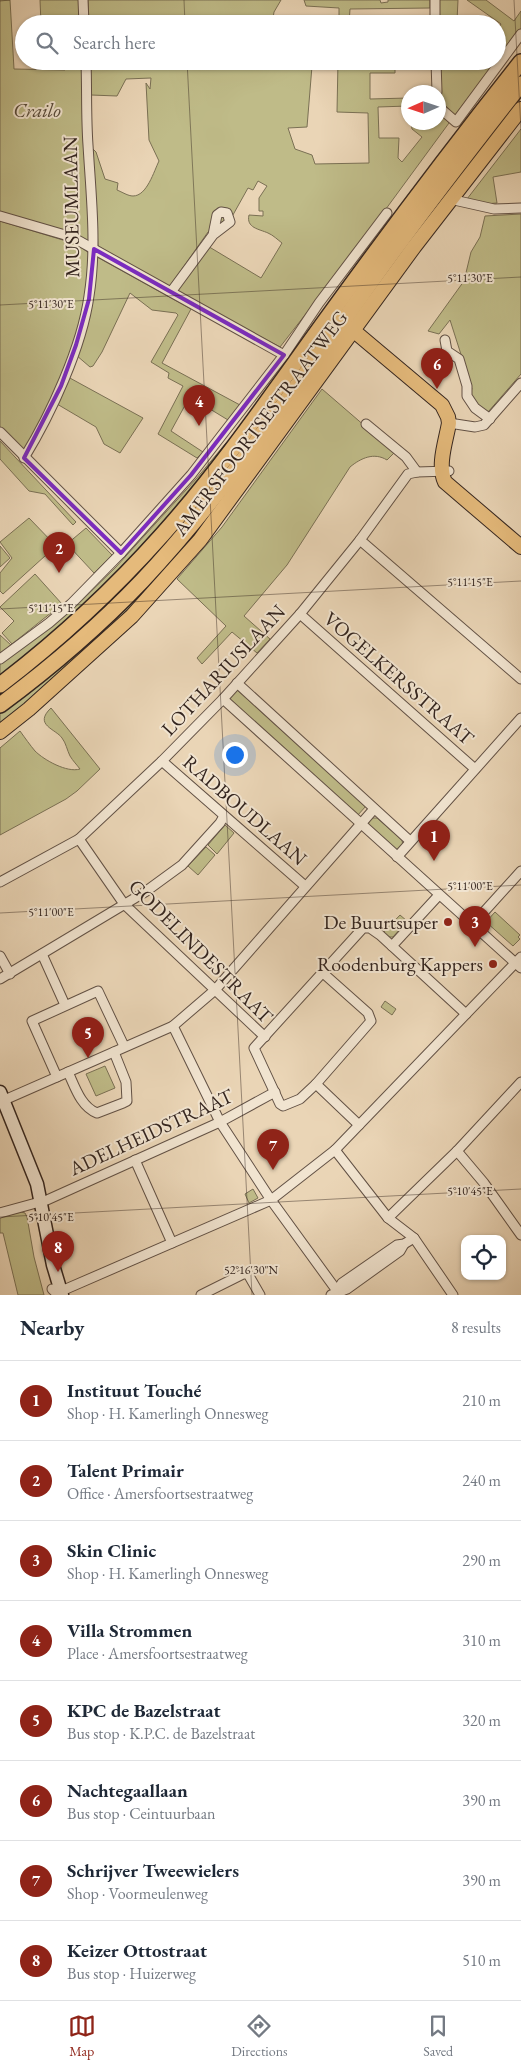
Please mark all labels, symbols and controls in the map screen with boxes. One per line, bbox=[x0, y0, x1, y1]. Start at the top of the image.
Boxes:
search box bbox=[15, 15, 506, 70]
icon: search bbox=[33, 29, 61, 57]
text: Search here bbox=[73, 30, 155, 55]
north arrow bbox=[401, 85, 446, 130]
park label: Crailo bbox=[13, 97, 61, 123]
street label: MUSEUMLAAN bbox=[57, 136, 85, 278]
text: 5°11'30"E bbox=[447, 270, 493, 286]
text: 5°11'30"E bbox=[28, 296, 74, 312]
street label: AMERSFOORTSESTRAATWEG bbox=[166, 305, 353, 542]
pin: 6 bbox=[421, 348, 453, 389]
pin: 4 bbox=[183, 385, 215, 426]
pin: 2 bbox=[43, 532, 75, 573]
text: 5°11'15"E bbox=[447, 574, 493, 590]
street label: LOTHARIUSLAAN bbox=[155, 599, 291, 741]
text: 5°11'15"E bbox=[28, 600, 74, 616]
street label: VOGELKERSSTRAAT bbox=[318, 606, 480, 751]
your location bbox=[222, 742, 248, 768]
street label: RADBOUDLAAN bbox=[178, 749, 313, 871]
pin: 1 bbox=[418, 820, 450, 861]
street label: GODELINDESTRAAT bbox=[123, 873, 279, 1029]
text: 5°11'00"E bbox=[447, 878, 493, 894]
text: 5°11'00"E bbox=[28, 904, 74, 920]
pin: 3 bbox=[459, 906, 491, 947]
place label: De Buurtsuper bbox=[323, 909, 438, 935]
marker: De Buurtsuper bbox=[442, 916, 454, 928]
place label: Roodenburg Kappers bbox=[317, 951, 483, 977]
marker: Roodenburg Kappers bbox=[487, 958, 499, 970]
pin: 5 bbox=[72, 1017, 104, 1058]
street label: ADELHEIDSTRAAT bbox=[64, 1082, 238, 1182]
pin: 7 bbox=[257, 1129, 289, 1170]
text: 5°10'45"E bbox=[447, 1183, 493, 1199]
text: 5°10'45"E bbox=[28, 1209, 74, 1225]
pin: 8 bbox=[42, 1231, 74, 1272]
map controls bbox=[461, 1235, 506, 1280]
button: locate bbox=[461, 1235, 506, 1280]
text: 52°16'30"N bbox=[224, 1262, 278, 1278]
text: Nearby bbox=[20, 1314, 84, 1341]
text: 8 results bbox=[451, 1317, 501, 1338]
text: Instituut Touché bbox=[67, 1378, 202, 1403]
text: 1 bbox=[32, 1390, 40, 1411]
text: 210 m bbox=[462, 1390, 501, 1411]
text: Shop · H. Kamerlingh Onnesweg bbox=[67, 1403, 269, 1424]
text: Talent Primair bbox=[67, 1458, 184, 1483]
text: 2 bbox=[32, 1470, 40, 1491]
text: 240 m bbox=[462, 1470, 501, 1491]
text: Office · Amersfoortsestraatweg bbox=[67, 1483, 253, 1504]
text: Skin Clinic bbox=[67, 1538, 156, 1563]
text: 3 bbox=[32, 1550, 40, 1571]
text: 290 m bbox=[462, 1550, 501, 1571]
text: Shop · H. Kamerlingh Onnesweg bbox=[67, 1563, 269, 1584]
text: Villa Strommen bbox=[67, 1618, 192, 1643]
text: 4 bbox=[32, 1630, 40, 1651]
text: 310 m bbox=[462, 1630, 501, 1651]
text: Place · Amersfoortsestraatweg bbox=[67, 1643, 248, 1664]
text: KPC de Bazelstraat bbox=[67, 1698, 221, 1723]
text: 5 bbox=[32, 1710, 40, 1731]
text: 320 m bbox=[462, 1710, 501, 1731]
text: Bus stop · K.P.C. de Bazelstraat bbox=[67, 1723, 255, 1744]
text: Nachtegaallaan bbox=[67, 1778, 188, 1803]
text: 6 bbox=[32, 1790, 40, 1811]
text: 390 m bbox=[462, 1790, 501, 1811]
text: Bus stop · Ceintuurbaan bbox=[67, 1803, 216, 1824]
text: Schrijver Tweewielers bbox=[67, 1858, 239, 1883]
text: 7 bbox=[32, 1870, 40, 1891]
text: 390 m bbox=[462, 1870, 501, 1891]
text: Shop · Voormeulenweg bbox=[67, 1883, 208, 1904]
text: Keizer Ottostraat bbox=[67, 1938, 207, 1963]
text: 8 bbox=[32, 1950, 40, 1971]
text: 510 m bbox=[462, 1950, 501, 1971]
text: Bus stop · Huizerweg bbox=[67, 1963, 196, 1984]
tab: Map bbox=[68, 2012, 96, 2060]
tab: Directions bbox=[231, 2012, 288, 2060]
tab: Saved bbox=[423, 2012, 453, 2060]

